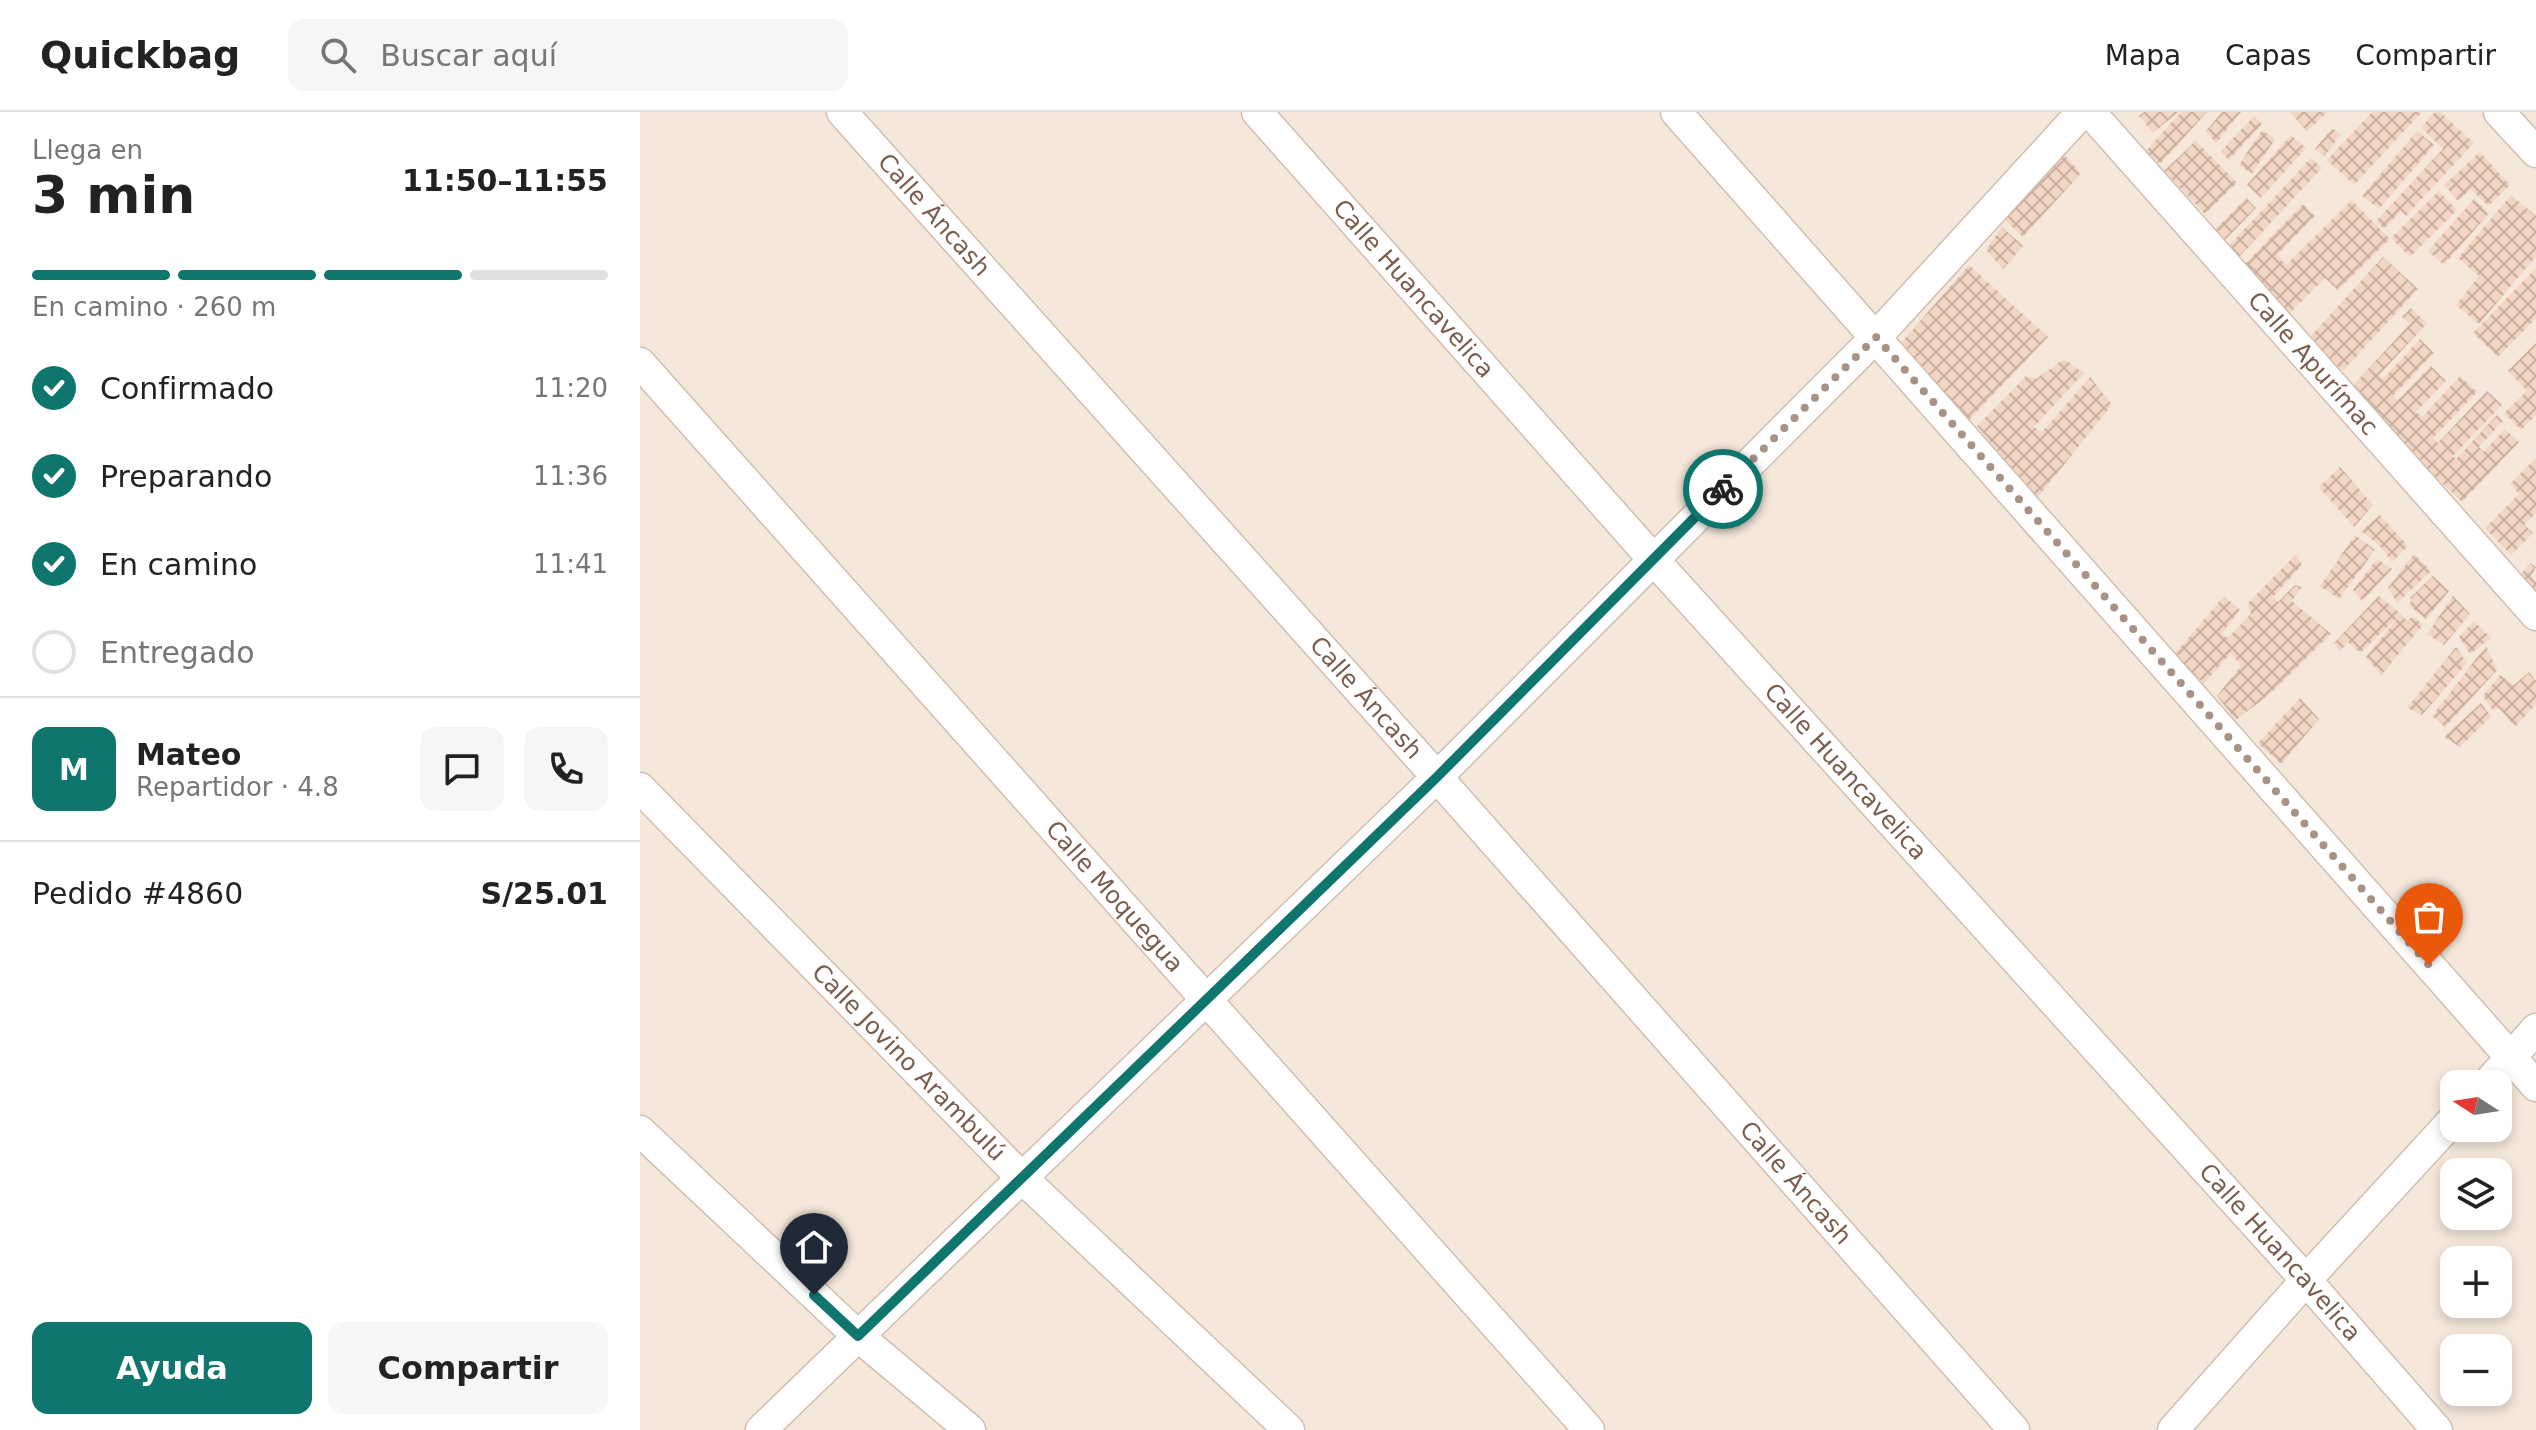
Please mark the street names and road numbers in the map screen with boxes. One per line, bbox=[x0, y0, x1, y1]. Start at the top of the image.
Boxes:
street label: Calle Áncash bbox=[872, 148, 996, 282]
street label: Calle Huancavelica bbox=[1327, 194, 1500, 383]
street label: Calle Apurímac bbox=[2242, 286, 2384, 441]
street label: Calle Áncash bbox=[1304, 631, 1428, 765]
street label: Calle Huancavelica bbox=[1758, 677, 1933, 866]
street label: Calle Moquegua bbox=[1040, 815, 1189, 978]
street label: Calle Jovino Arambulú bbox=[806, 958, 1011, 1166]
street label: Calle Áncash bbox=[1734, 1116, 1857, 1250]
street label: Calle Huancavelica bbox=[2193, 1158, 2367, 1347]

